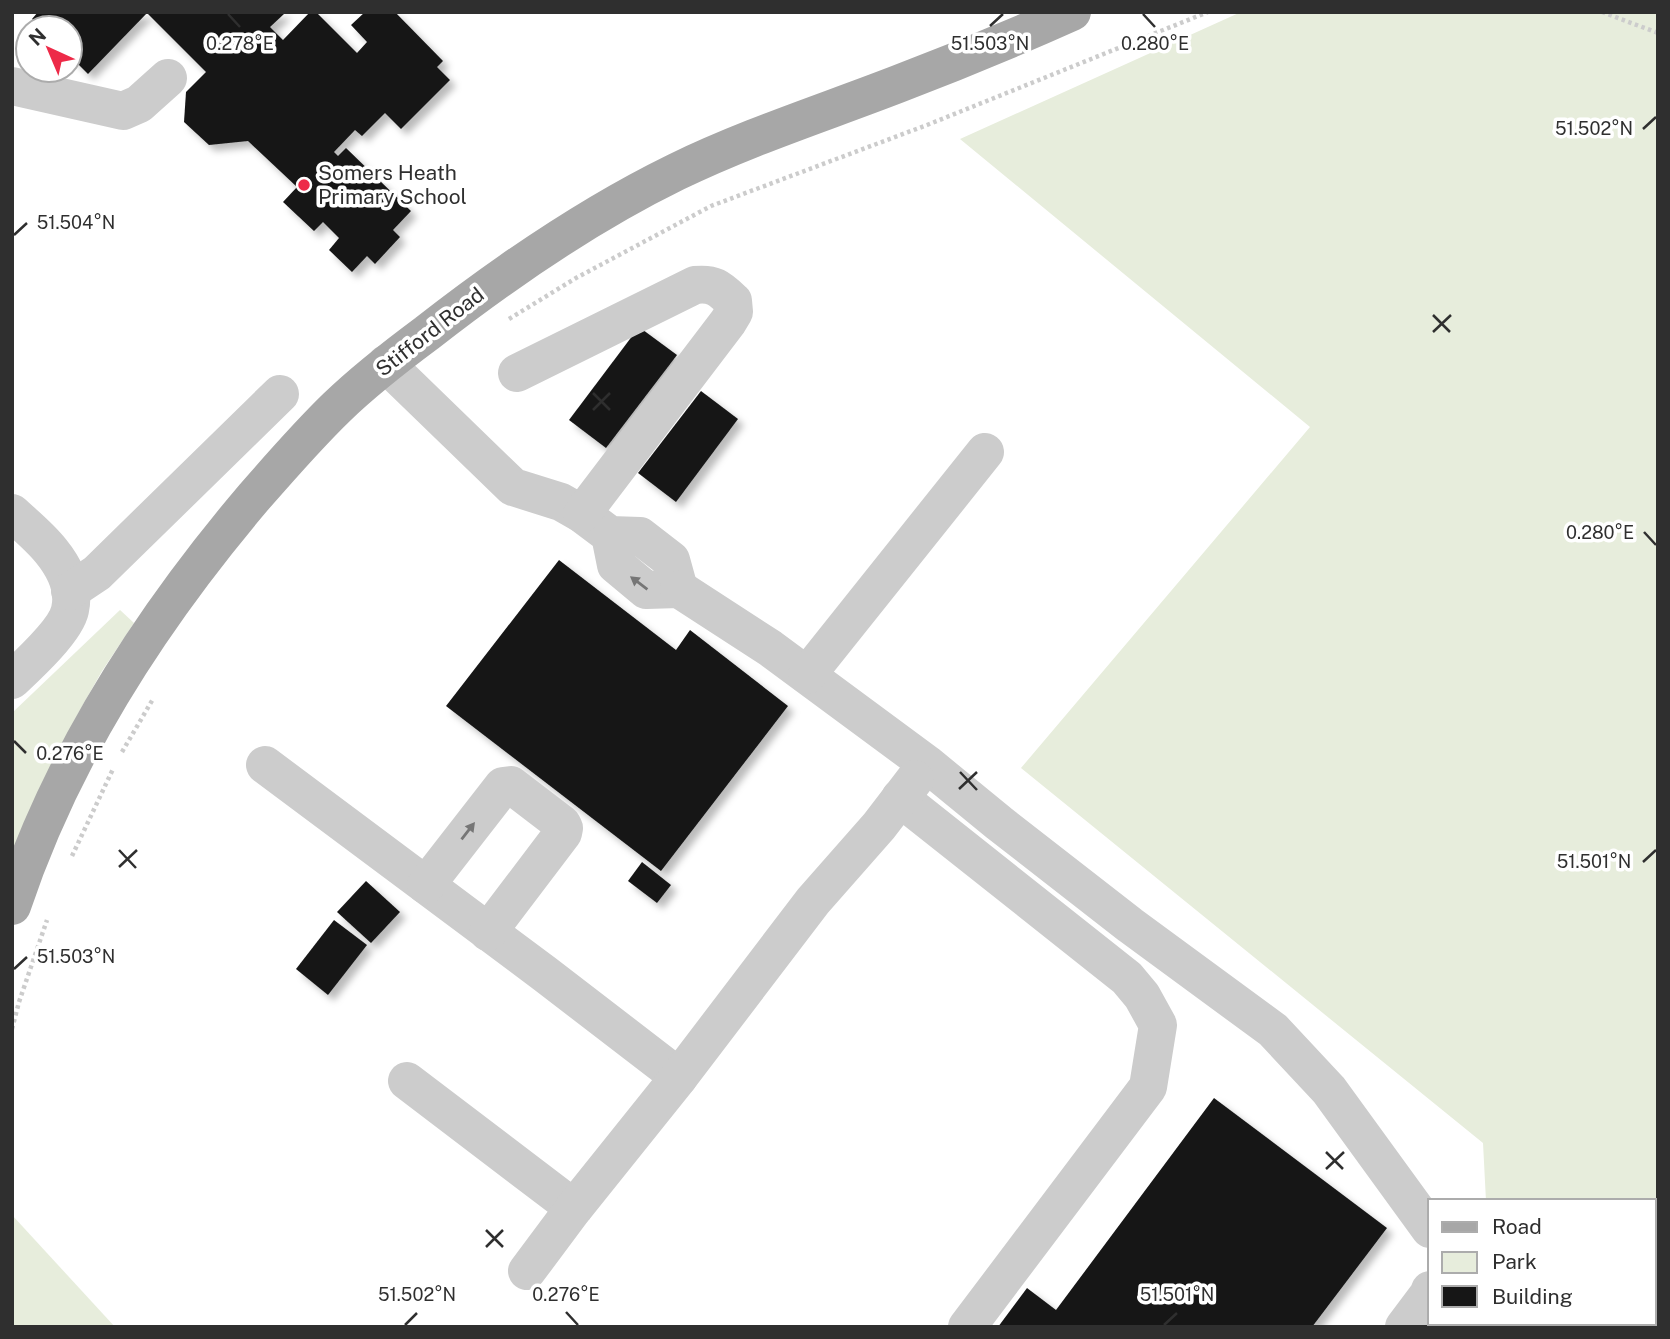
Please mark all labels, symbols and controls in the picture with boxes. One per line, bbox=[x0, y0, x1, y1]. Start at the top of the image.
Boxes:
north arrow bbox=[14, 14, 84, 84]
text: N bbox=[24, 24, 50, 50]
text: 0.278°E bbox=[206, 33, 274, 54]
text: 51.503°N bbox=[951, 33, 1029, 54]
text: 0.280°E bbox=[1121, 33, 1189, 54]
text: 51.502°N bbox=[1555, 118, 1633, 139]
place label: Somers Heath Primary School bbox=[318, 160, 467, 209]
marker: Somers Heath Primary School bbox=[296, 177, 312, 193]
text: 51.504°N bbox=[37, 212, 115, 233]
street label: Stifford Road bbox=[371, 282, 489, 382]
text: 0.280°E bbox=[1566, 522, 1634, 543]
one-way arrow bbox=[630, 575, 648, 590]
text: 0.276°E bbox=[36, 743, 104, 764]
one-way arrow bbox=[460, 823, 475, 841]
text: 51.501°N bbox=[1557, 851, 1631, 872]
text: 51.503°N bbox=[37, 946, 115, 967]
legend bbox=[1428, 1199, 1656, 1325]
text: Road bbox=[1492, 1214, 1542, 1239]
text: Park bbox=[1492, 1249, 1537, 1274]
text: 51.502°N bbox=[378, 1284, 456, 1305]
text: 0.276°E bbox=[532, 1284, 600, 1305]
text: 51.501°N bbox=[1140, 1284, 1214, 1305]
text: Building bbox=[1492, 1284, 1573, 1309]

